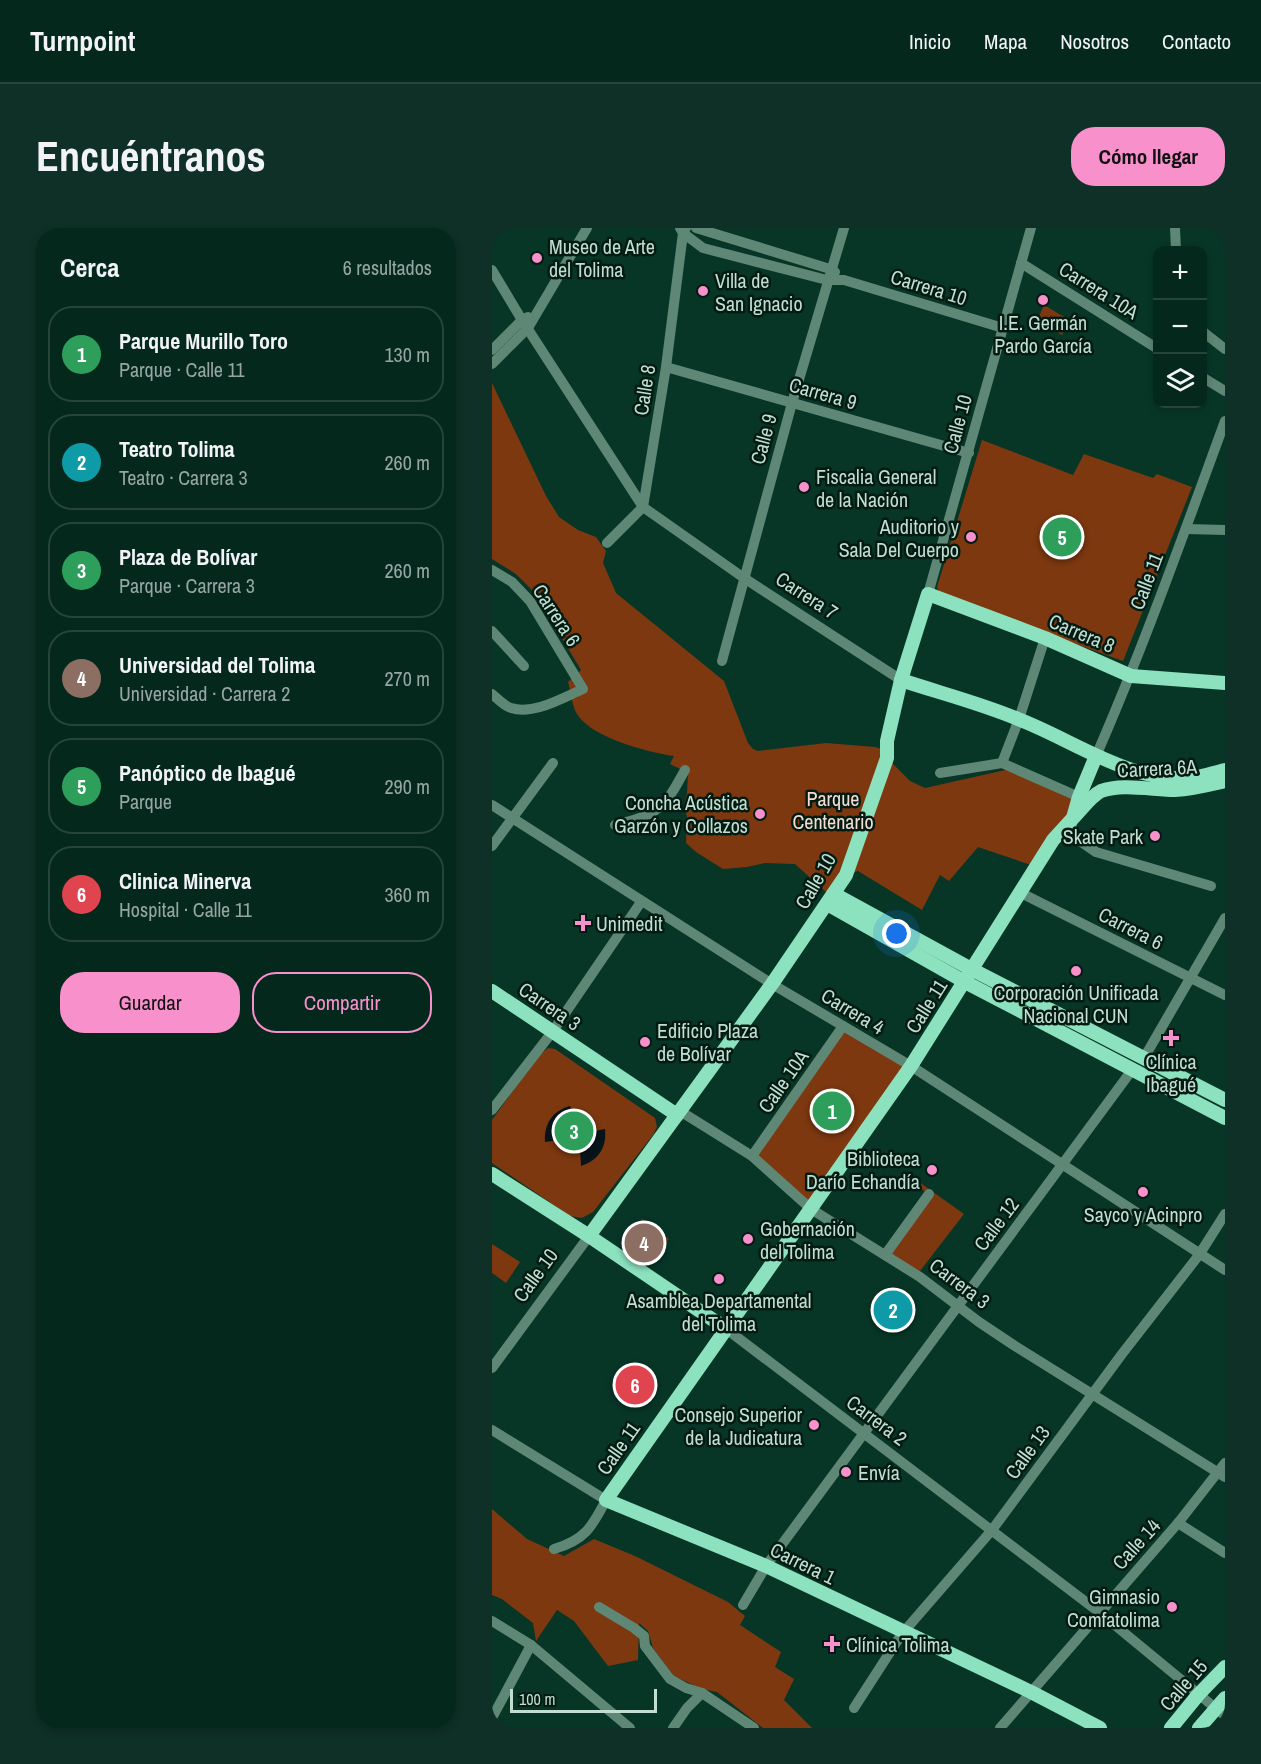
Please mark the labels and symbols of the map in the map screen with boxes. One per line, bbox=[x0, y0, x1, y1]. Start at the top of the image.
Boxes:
place label: Museo de Arte del Tolima bbox=[549, 233, 655, 283]
marker: Museo de Arte del Tolima bbox=[530, 251, 544, 265]
street label: Carrera 10A bbox=[1054, 255, 1144, 325]
street label: Carrera 10 bbox=[888, 263, 970, 311]
place label: Villa de San Ignacio bbox=[715, 267, 803, 317]
marker: Villa de San Ignacio bbox=[696, 284, 710, 298]
marker: I.E. Germán Pardo García bbox=[1036, 293, 1050, 307]
place label: I.E. Germán Pardo García bbox=[994, 309, 1092, 359]
street label: Calle 8 bbox=[627, 363, 661, 417]
street label: Carrera 9 bbox=[786, 370, 860, 416]
street label: Calle 10 bbox=[936, 391, 978, 457]
street label: Calle 9 bbox=[743, 411, 783, 467]
place label: Fiscalia General de la Nación bbox=[816, 463, 936, 513]
marker: Fiscalia General de la Nación bbox=[797, 480, 811, 494]
place label: Auditorio y Sala Del Cuerpo bbox=[839, 513, 960, 563]
pin: 5 bbox=[1042, 514, 1082, 560]
marker: Auditorio y Sala Del Cuerpo bbox=[964, 530, 978, 544]
street label: Calle 11 bbox=[1123, 549, 1169, 613]
street label: Carrera 7 bbox=[771, 565, 843, 625]
street label: Carrera 6 bbox=[527, 579, 587, 651]
street label: Carrera 8 bbox=[1045, 607, 1119, 659]
street label: Carrera 6A bbox=[1116, 752, 1198, 784]
park label: Parque Centenario bbox=[792, 785, 874, 835]
place label: Concha Acústica Garzón y Collazos bbox=[614, 789, 748, 839]
marker: Concha Acústica Garzón y Collazos bbox=[753, 807, 767, 821]
place label: Skate Park bbox=[1063, 823, 1144, 850]
marker: Skate Park bbox=[1148, 829, 1162, 843]
street label: Calle 10 bbox=[788, 848, 842, 914]
street label: Carrera 6 bbox=[1094, 900, 1168, 956]
place label: Unimedit bbox=[596, 910, 663, 937]
marker: Unimedit bbox=[574, 914, 592, 932]
your location bbox=[882, 919, 911, 948]
marker: Corporación Unificada Nacional CUN bbox=[1069, 964, 1083, 978]
street label: Calle 11 bbox=[899, 974, 953, 1038]
street label: Carrera 3 bbox=[514, 975, 586, 1037]
place label: Corporación Unificada Nacional CUN bbox=[994, 979, 1159, 1029]
street label: Carrera 4 bbox=[816, 982, 890, 1040]
place label: Edificio Plaza de Bolívar bbox=[657, 1017, 758, 1067]
marker: Clínica Ibagué bbox=[1162, 1029, 1180, 1047]
marker: Edificio Plaza de Bolívar bbox=[638, 1035, 652, 1049]
street label: Calle 10A bbox=[752, 1044, 814, 1118]
place label: Clínica Ibagué bbox=[1145, 1048, 1197, 1098]
pin: 1 bbox=[812, 1088, 852, 1134]
pin: 3 bbox=[554, 1108, 593, 1154]
place label: Biblioteca Darío Echandía bbox=[806, 1145, 920, 1195]
marker: Biblioteca Darío Echandía bbox=[925, 1163, 939, 1177]
marker: Sayco y Acinpro bbox=[1136, 1185, 1150, 1199]
street label: Calle 12 bbox=[967, 1192, 1025, 1256]
place label: Sayco y Acinpro bbox=[1084, 1201, 1202, 1228]
place label: Gobernación del Tolima bbox=[760, 1215, 855, 1265]
pin: 4 bbox=[624, 1220, 664, 1266]
marker: Gobernación del Tolima bbox=[741, 1232, 755, 1246]
street label: Calle 10 bbox=[506, 1243, 564, 1307]
street label: Carrera 3 bbox=[924, 1251, 996, 1315]
marker: Asamblea Departamental del Tolima bbox=[712, 1272, 726, 1286]
place label: Asamblea Departamental del Tolima bbox=[625, 1287, 812, 1337]
pin: 2 bbox=[874, 1288, 912, 1332]
pin: 6 bbox=[616, 1362, 654, 1408]
street label: Carrera 2 bbox=[841, 1388, 913, 1452]
place label: Consejo Superior de la Judicatura bbox=[674, 1401, 803, 1451]
street label: Calle 11 bbox=[590, 1416, 646, 1480]
marker: Consejo Superior de la Judicatura bbox=[807, 1418, 821, 1432]
street label: Calle 13 bbox=[998, 1420, 1056, 1484]
place label: Envía bbox=[858, 1459, 900, 1486]
marker: Envía bbox=[839, 1465, 853, 1479]
street label: Calle 14 bbox=[1106, 1513, 1166, 1575]
street label: Carrera 1 bbox=[766, 1536, 840, 1590]
place label: Gimnasio Comfatolima bbox=[1067, 1583, 1160, 1633]
marker: Gimnasio Comfatolima bbox=[1165, 1600, 1179, 1614]
place label: Clínica Tolima bbox=[846, 1631, 950, 1658]
marker: Clínica Tolima bbox=[823, 1635, 841, 1653]
street label: Calle 15 bbox=[1153, 1653, 1213, 1717]
scale bar bbox=[510, 1686, 657, 1714]

